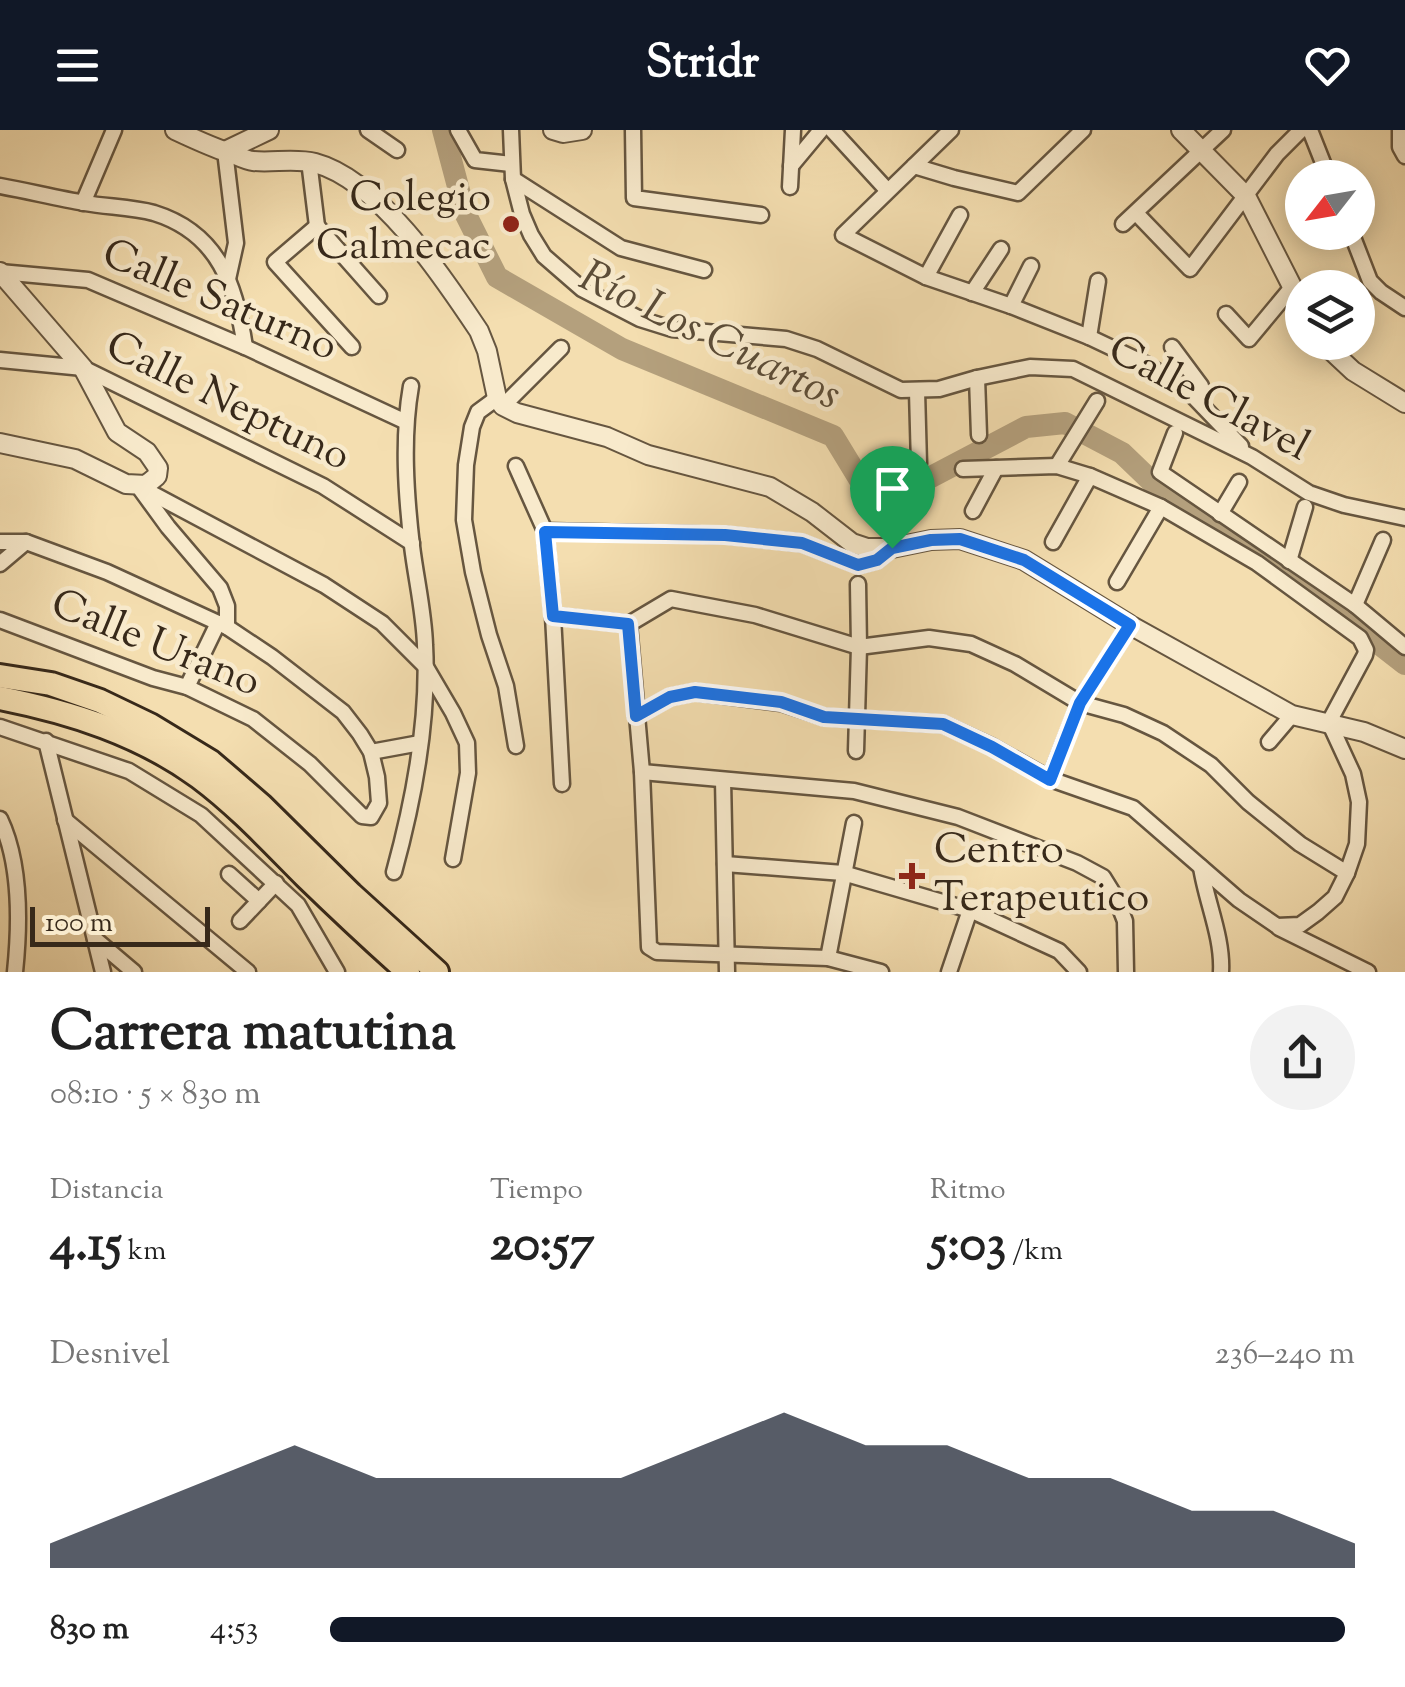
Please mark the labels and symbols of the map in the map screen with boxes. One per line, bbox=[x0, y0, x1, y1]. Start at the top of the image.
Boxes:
north arrow bbox=[1285, 160, 1375, 250]
place label: Colegio Calmecac bbox=[316, 170, 491, 278]
marker: Colegio Calmecac bbox=[500, 213, 522, 235]
street label: Calle Saturno bbox=[92, 226, 346, 378]
water label: Río Los Cuartos bbox=[567, 247, 851, 429]
street label: Calle Neptuno bbox=[95, 318, 359, 488]
street label: Calle Clavel bbox=[1097, 322, 1319, 478]
pin bbox=[850, 446, 935, 549]
street label: Calle Urano bbox=[41, 576, 269, 714]
place label: Centro Terapeutico bbox=[934, 822, 1149, 930]
marker: Centro Terapeutico bbox=[899, 863, 925, 889]
scale bar bbox=[30, 902, 210, 946]

